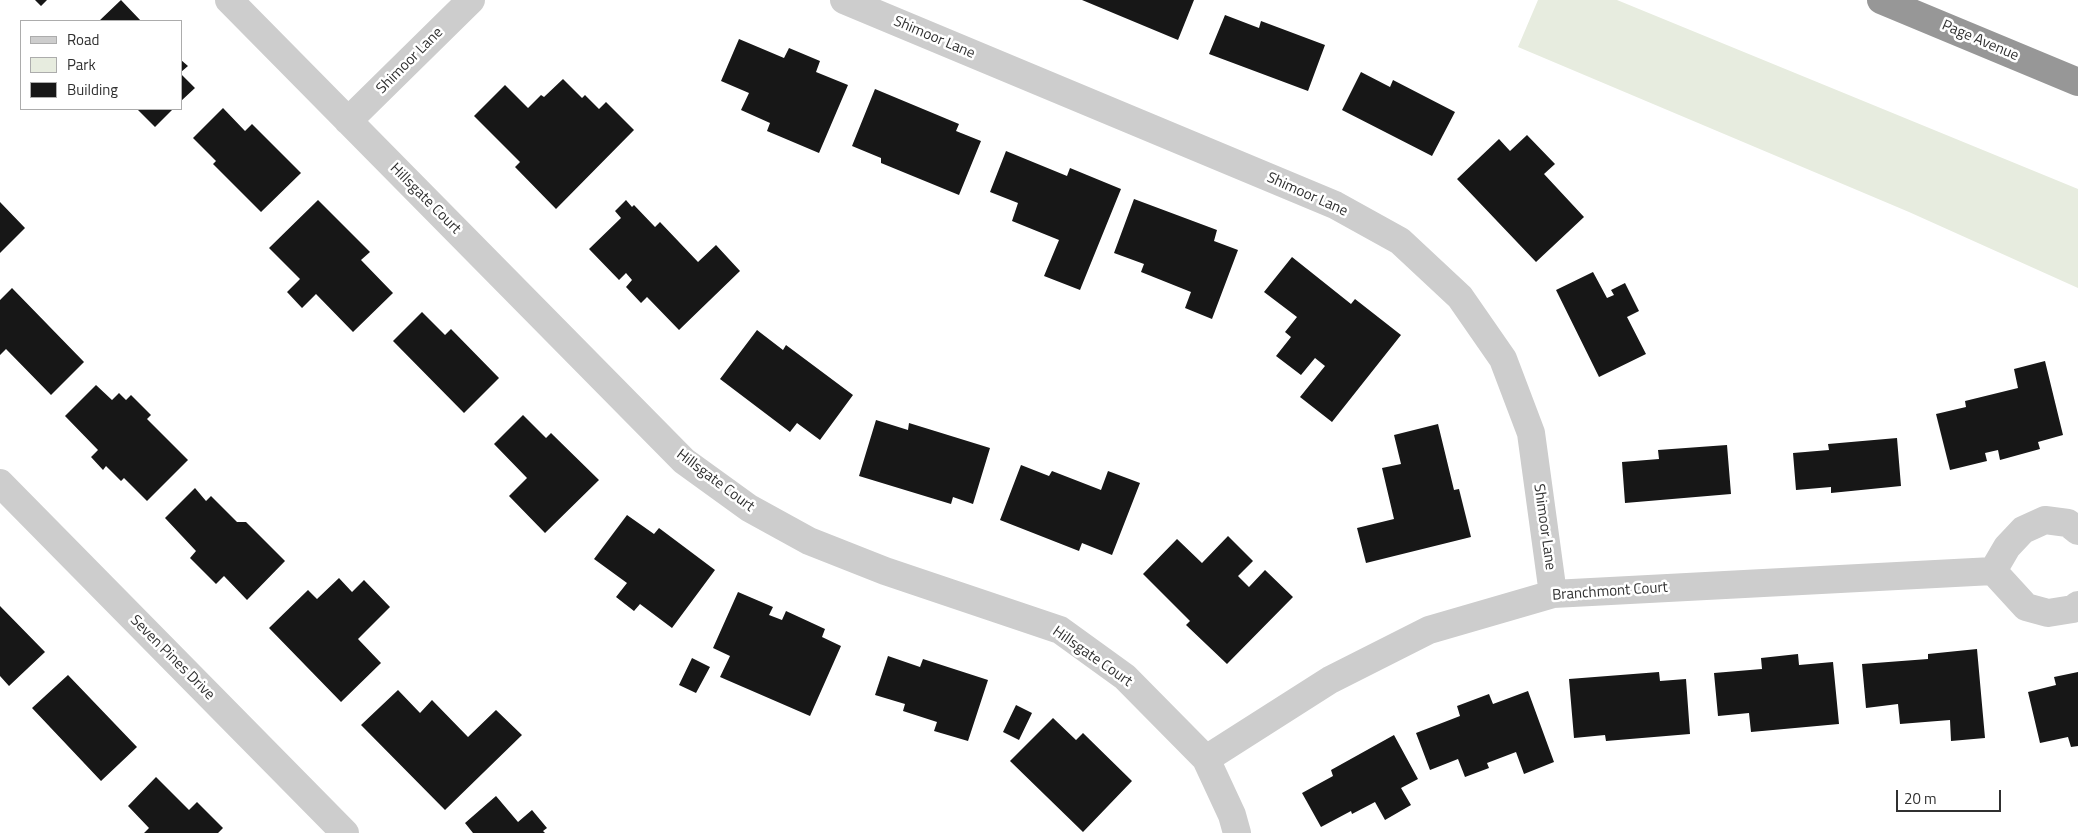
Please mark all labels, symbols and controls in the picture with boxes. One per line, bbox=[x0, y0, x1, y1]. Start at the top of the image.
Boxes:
street label: Shimoor Lane bbox=[891, 13, 977, 63]
street label: Page Avenue bbox=[1939, 17, 2021, 65]
legend bbox=[20, 20, 182, 110]
street label: Shimoor Lane bbox=[373, 24, 447, 98]
text: Road bbox=[67, 28, 99, 51]
text: Park bbox=[67, 53, 96, 76]
text: Building bbox=[67, 78, 118, 101]
street label: Hillsgate Court bbox=[386, 160, 464, 238]
street label: Shimoor Lane bbox=[1264, 169, 1350, 221]
street label: Hillsgate Court bbox=[672, 446, 758, 516]
street label: Shimoor Lane bbox=[1529, 483, 1559, 571]
street label: Branchmont Court bbox=[1552, 579, 1668, 605]
street label: Seven Pines Drive bbox=[126, 612, 218, 704]
street label: Hillsgate Court bbox=[1049, 623, 1135, 691]
scale bar bbox=[1898, 780, 2003, 812]
text: 20 m bbox=[1904, 787, 1937, 810]

